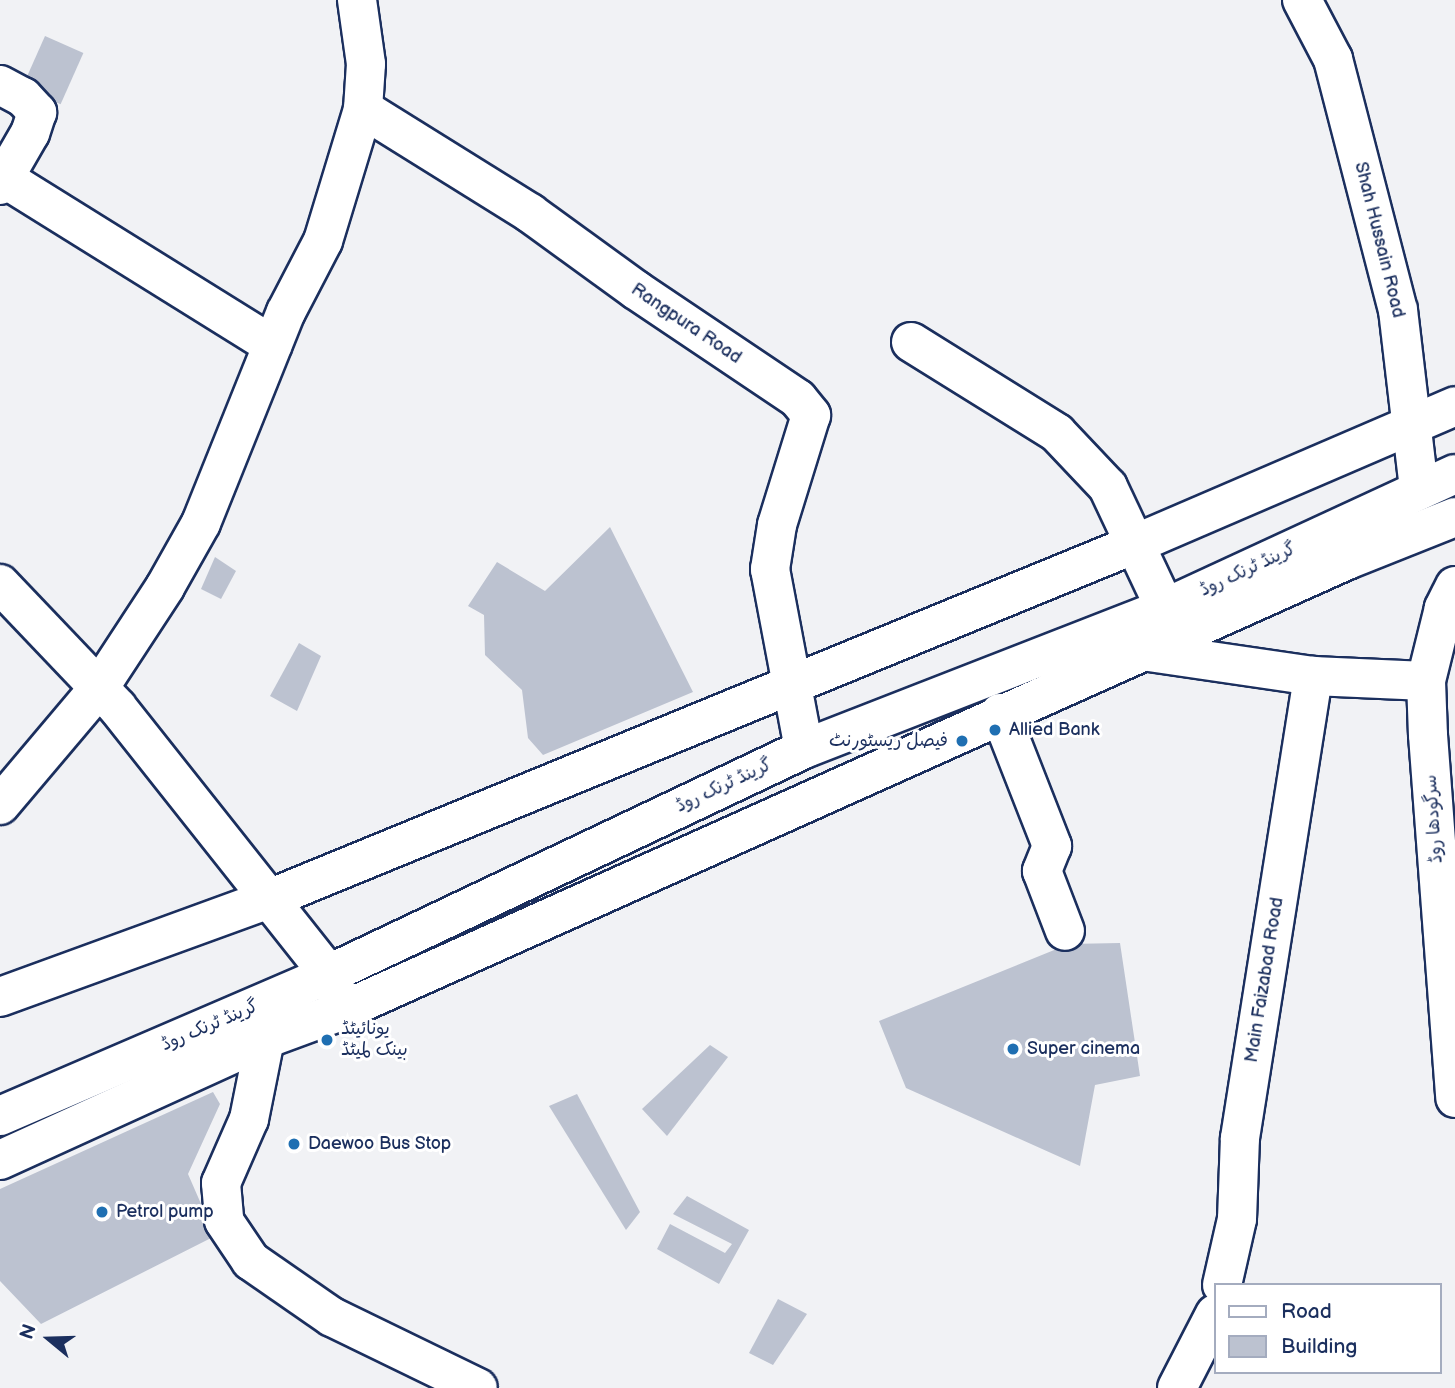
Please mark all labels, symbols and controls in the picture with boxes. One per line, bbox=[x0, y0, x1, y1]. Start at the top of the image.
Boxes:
street label: Shah Hussain Road bbox=[1349, 160, 1409, 320]
street label: Rangpura Road bbox=[627, 279, 745, 369]
street label: گرینڈ ٹرنک روڈ bbox=[1197, 538, 1299, 602]
place label: Allied Bank bbox=[1009, 719, 1100, 741]
marker: Allied Bank bbox=[987, 722, 1003, 738]
place label: فیصل ریسٹورنٹ bbox=[829, 730, 948, 752]
marker: فیصل ریسٹورنٹ bbox=[954, 733, 970, 749]
street label: گرینڈ ٹرنک روڈ bbox=[673, 754, 775, 818]
street label: سرگودھا روڈ bbox=[1420, 774, 1448, 864]
street label: Main Faizabad Road bbox=[1241, 896, 1289, 1064]
street label: گرینڈ ٹرنک روڈ bbox=[158, 996, 262, 1056]
place label: یونائیٹڈ بینک لمیٹڈ bbox=[341, 1019, 408, 1062]
marker: یونائیٹڈ بینک لمیٹڈ bbox=[319, 1032, 335, 1048]
place label: Super cinema bbox=[1027, 1038, 1140, 1060]
marker: Super cinema bbox=[1005, 1041, 1021, 1057]
place label: Daewoo Bus Stop bbox=[308, 1133, 452, 1155]
marker: Daewoo Bus Stop bbox=[286, 1136, 302, 1152]
place label: Petrol pump bbox=[116, 1201, 214, 1223]
marker: Petrol pump bbox=[94, 1204, 110, 1220]
legend bbox=[1214, 1283, 1441, 1374]
text: Road bbox=[1281, 1299, 1332, 1324]
north arrow bbox=[14, 1304, 84, 1374]
text: N bbox=[15, 1322, 42, 1342]
text: Building bbox=[1281, 1334, 1357, 1359]

